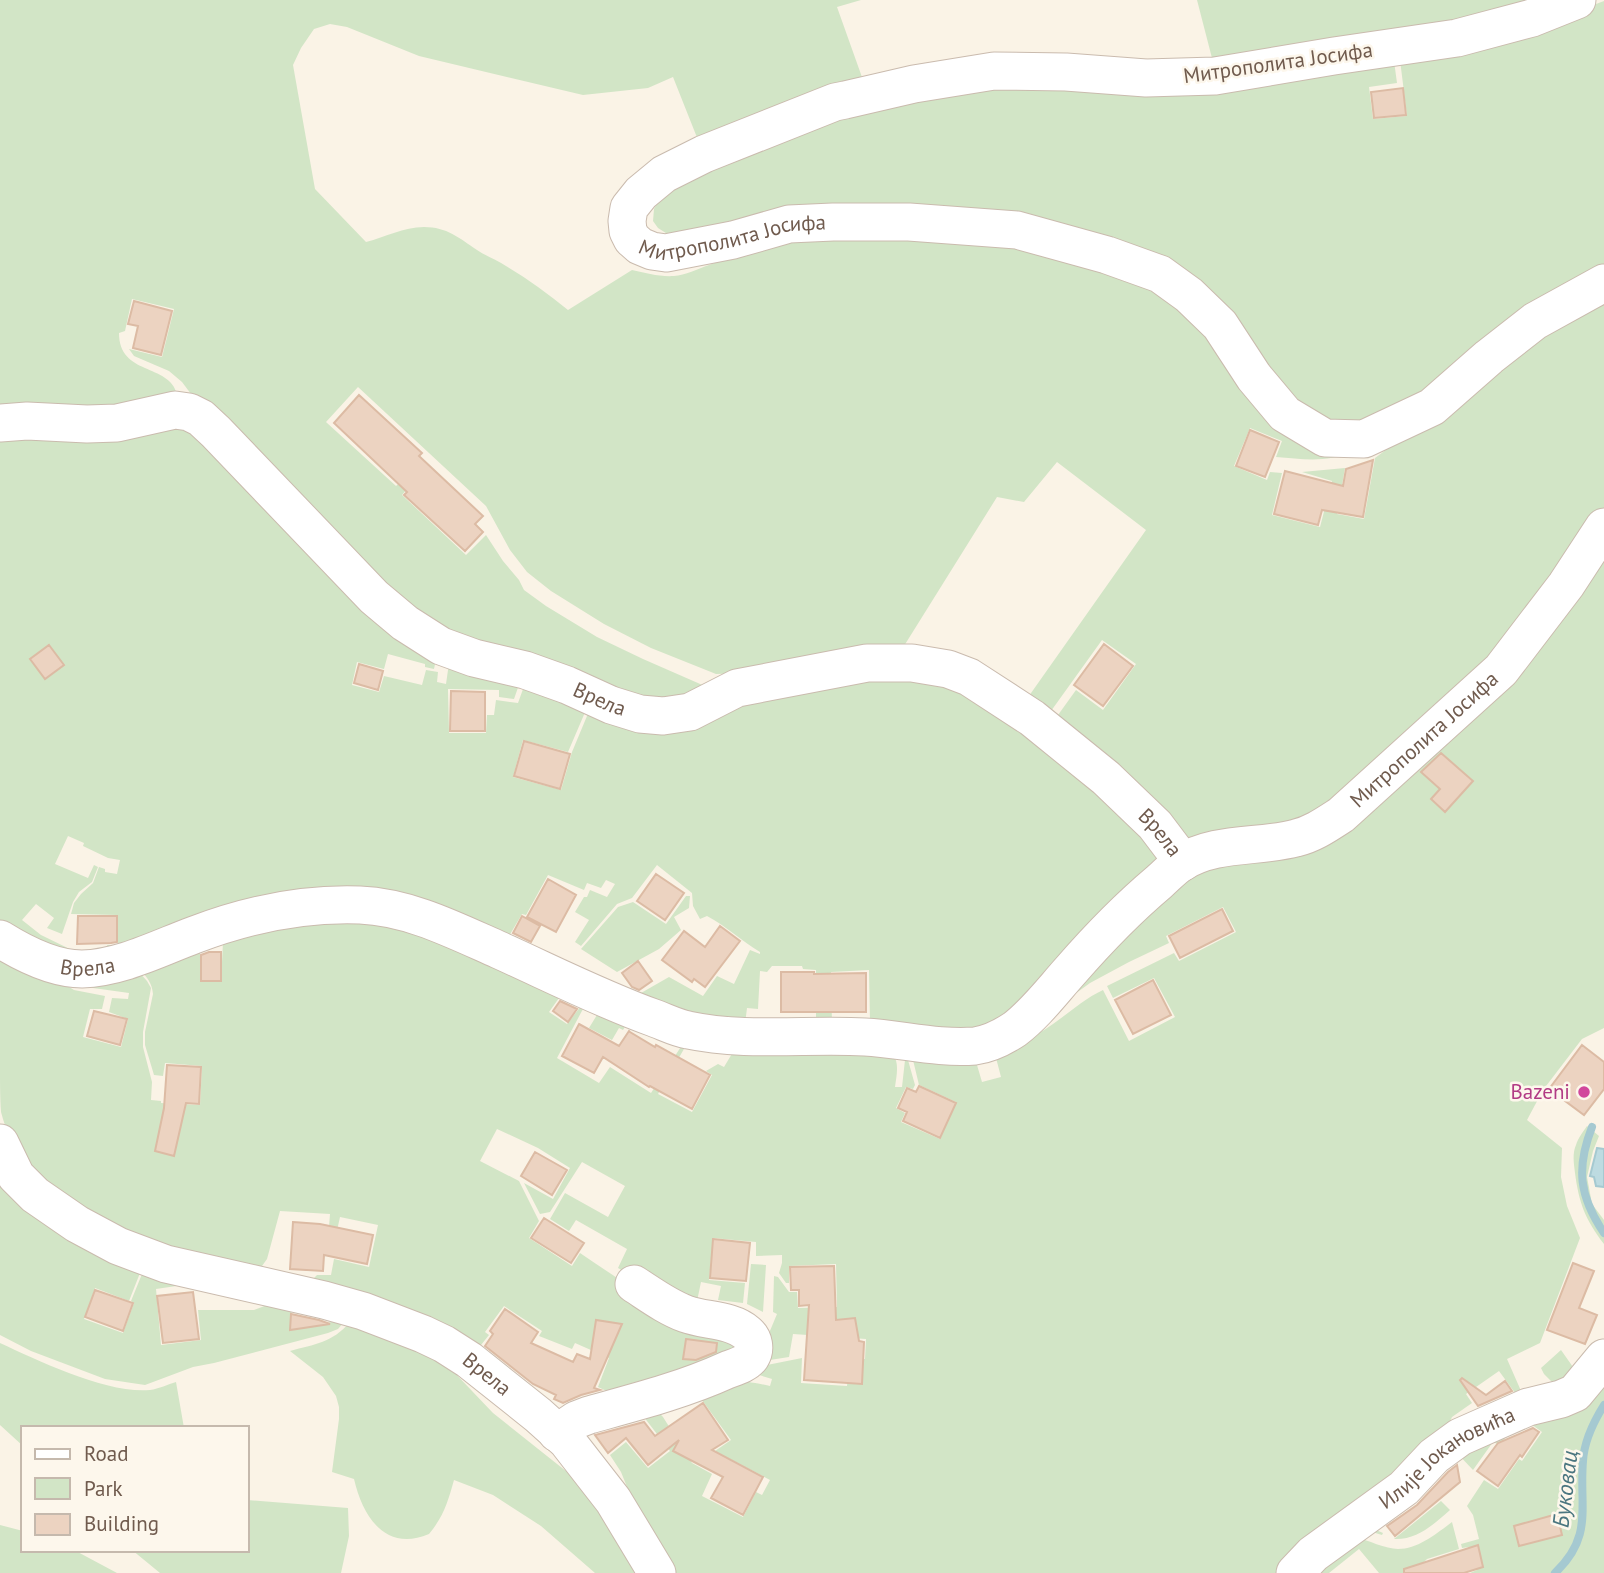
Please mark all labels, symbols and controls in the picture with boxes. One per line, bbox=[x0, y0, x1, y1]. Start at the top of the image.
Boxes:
street label: Митрополита Јосифа bbox=[1182, 36, 1374, 89]
street label: Митрополита Јосифа bbox=[635, 208, 827, 266]
street label: Митрополита Јосифа bbox=[1344, 665, 1504, 813]
street label: Врела bbox=[569, 676, 629, 722]
street label: Врела bbox=[1133, 802, 1188, 862]
street label: Врела bbox=[58, 951, 117, 982]
place label: Bazeni bbox=[1510, 1078, 1570, 1105]
marker: Bazeni bbox=[1576, 1084, 1592, 1100]
street label: Врела bbox=[457, 1346, 517, 1402]
street label: Илије Јокановића bbox=[1373, 1401, 1519, 1515]
legend bbox=[21, 1426, 248, 1552]
text: Road bbox=[84, 1440, 128, 1467]
water label: Буковац bbox=[1545, 1449, 1584, 1529]
text: Park bbox=[84, 1475, 123, 1502]
text: Building bbox=[84, 1510, 159, 1537]

